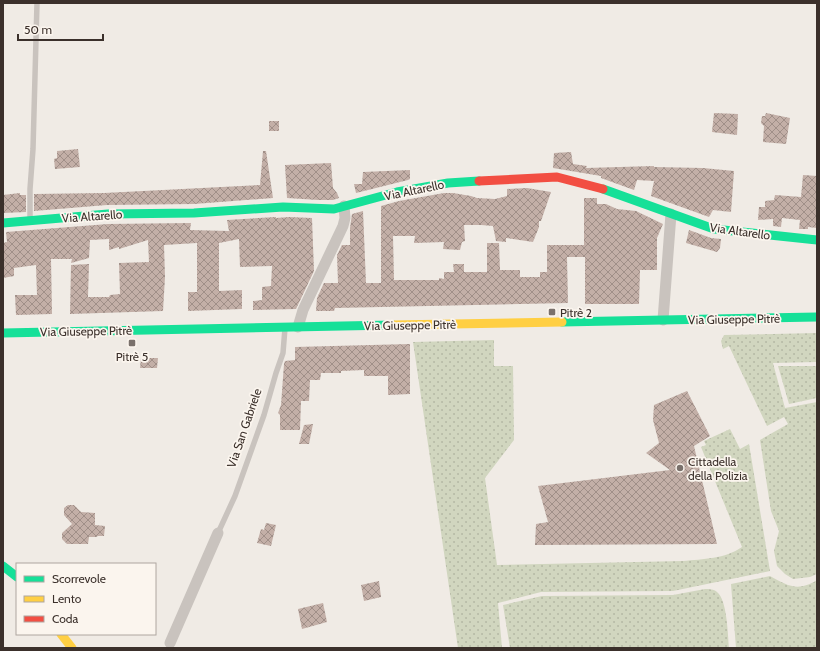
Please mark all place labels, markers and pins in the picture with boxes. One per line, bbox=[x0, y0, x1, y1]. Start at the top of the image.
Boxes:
place label: Pitrè 2 bbox=[560, 305, 592, 320]
marker: Pitrè 2 bbox=[547, 307, 557, 317]
marker: Pitrè 5 bbox=[127, 338, 137, 348]
place label: Pitrè 5 bbox=[116, 349, 148, 364]
place label: Cittadella della Polizia bbox=[688, 454, 748, 483]
marker: Cittadella della Polizia bbox=[675, 463, 685, 473]

